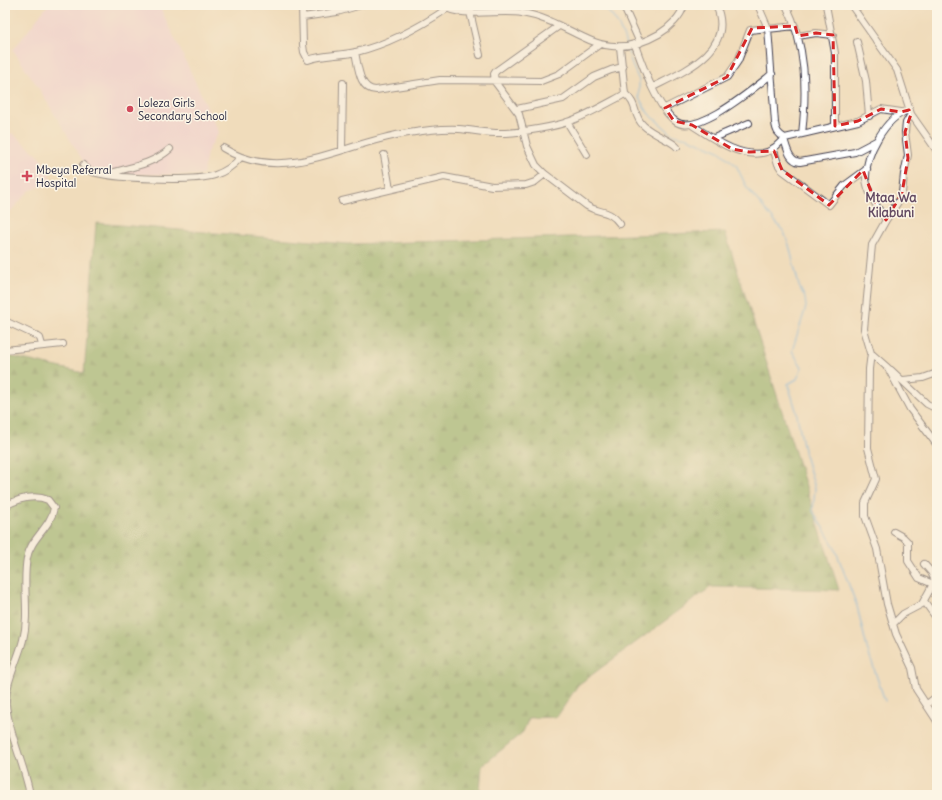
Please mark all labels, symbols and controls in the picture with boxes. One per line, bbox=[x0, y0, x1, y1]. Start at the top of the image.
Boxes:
place label: Loleza Girls Secondary School bbox=[138, 96, 227, 123]
marker: Loleza Girls Secondary School bbox=[125, 104, 135, 114]
place label: Mbeya Referral Hospital bbox=[36, 163, 112, 190]
marker: Mbeya Referral Hospital bbox=[21, 170, 33, 182]
district label: Mtaa Wa Kilabuni bbox=[865, 189, 917, 221]

